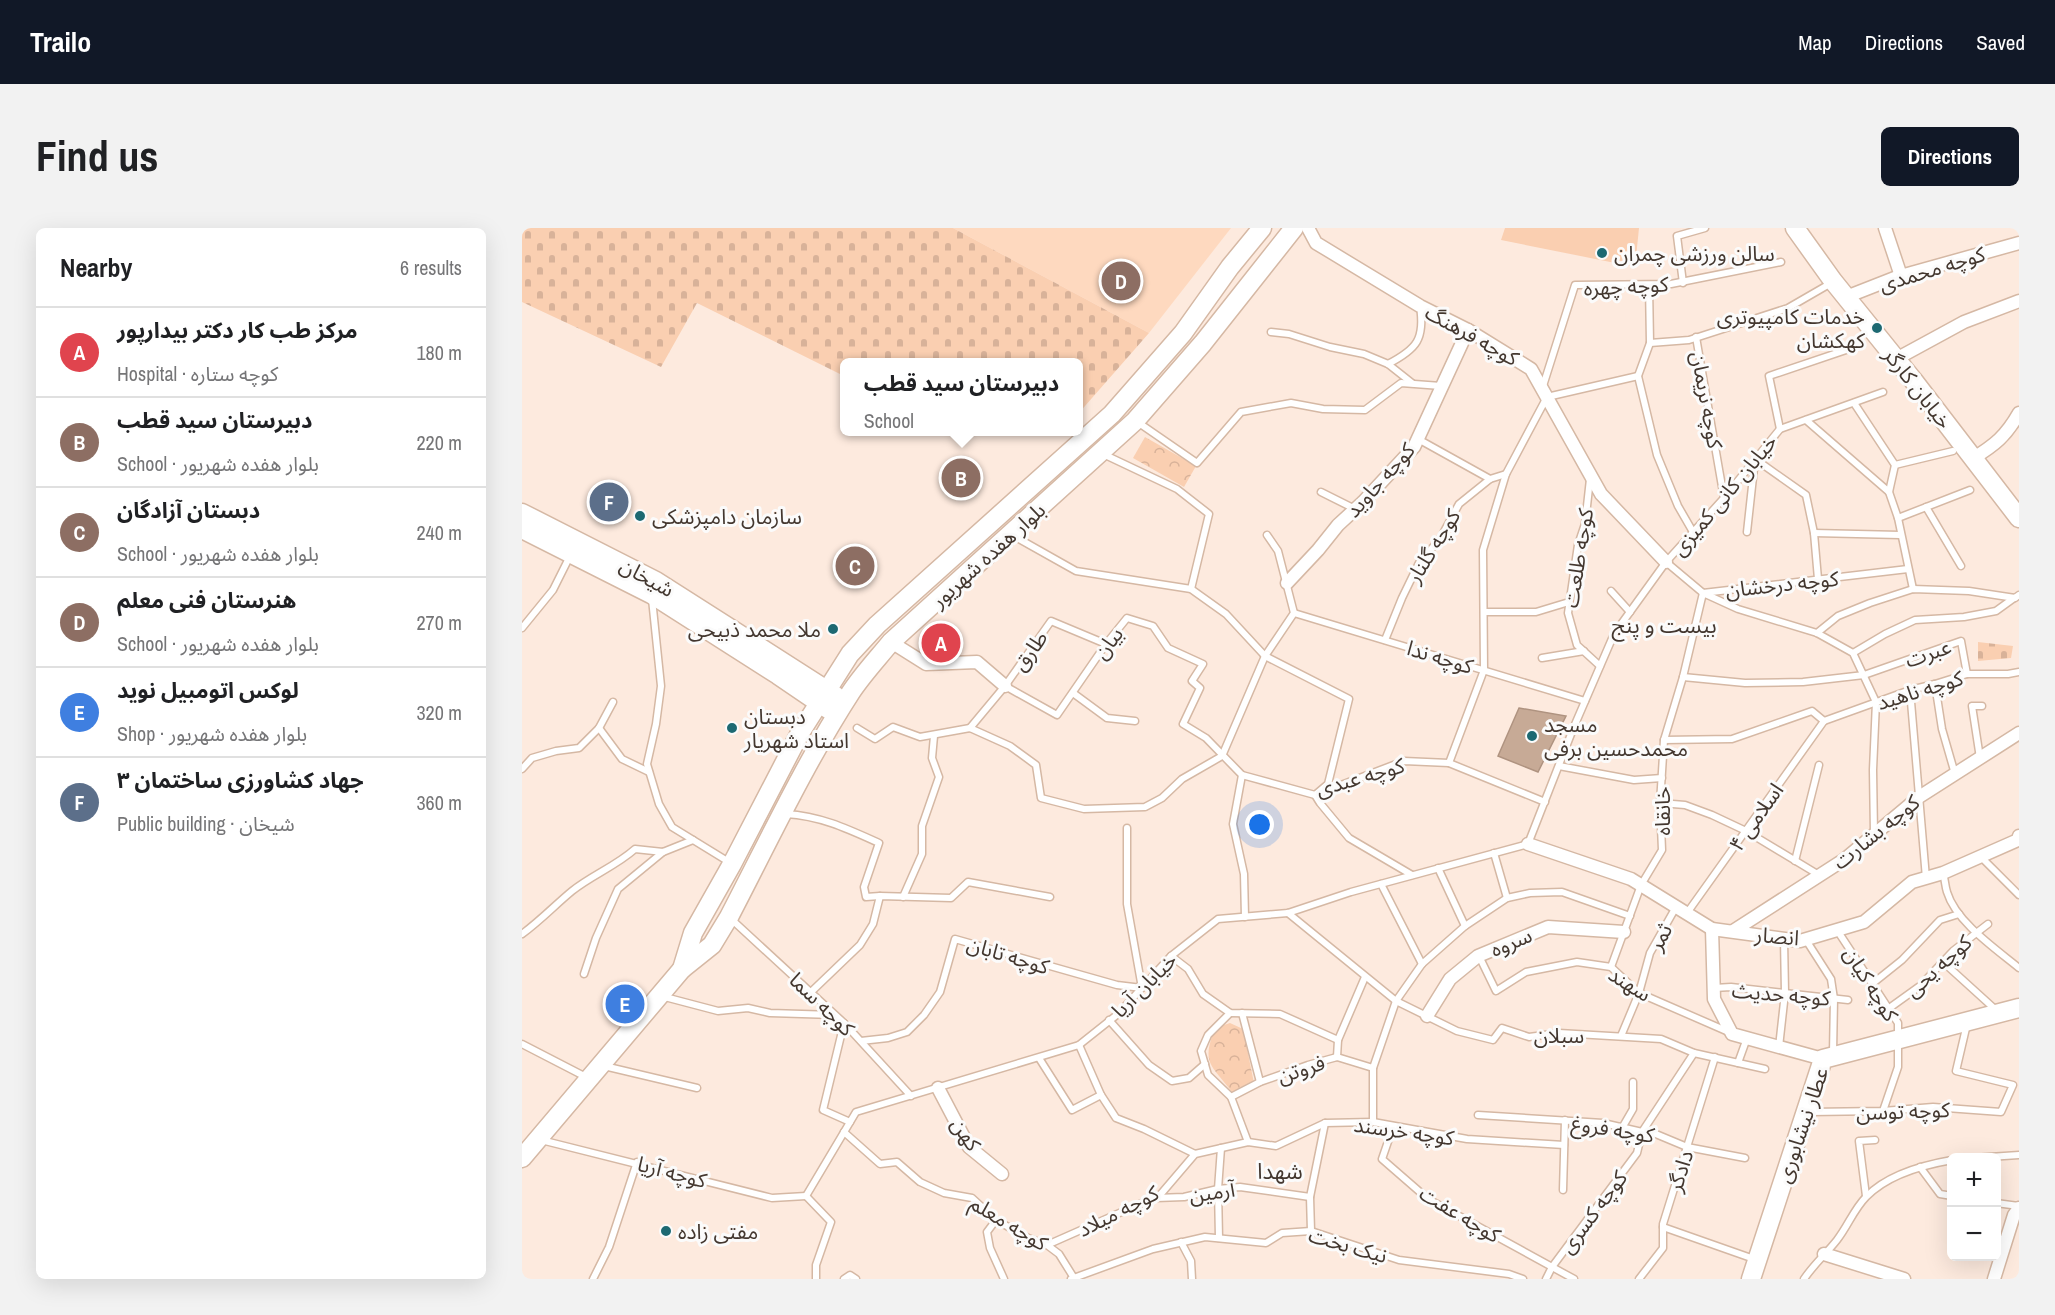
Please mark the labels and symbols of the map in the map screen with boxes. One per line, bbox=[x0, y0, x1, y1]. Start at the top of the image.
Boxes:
place label: سالن ورزشی چمران bbox=[1614, 239, 1775, 268]
street label: کوچه محمدی bbox=[1875, 239, 1989, 299]
marker: سالن ورزشی چمران bbox=[1595, 246, 1609, 260]
pin: D bbox=[1102, 259, 1140, 304]
street label: کوچه چهره bbox=[1583, 269, 1670, 303]
street label: کوچه فرهنگ bbox=[1420, 297, 1524, 373]
place label: خدمات کامپیوتری کهکشان bbox=[1717, 302, 1865, 355]
marker: خدمات کامپیوتری کهکشان bbox=[1870, 321, 1884, 335]
street label: خیابان کارگر bbox=[1876, 341, 1959, 435]
street label: کوچه نریمان bbox=[1684, 349, 1730, 451]
street label: خیابان کانی کمیزی bbox=[1664, 428, 1784, 562]
street label: کوچه جاوید bbox=[1339, 436, 1422, 524]
pin: B bbox=[942, 456, 980, 500]
pin: F bbox=[590, 480, 628, 524]
street label: بلوار هفده شهریور bbox=[924, 496, 1052, 615]
place label: سازمان دامپزشکی bbox=[652, 502, 802, 531]
street label: کوچه گلنار bbox=[1398, 503, 1467, 589]
street label: کوچه طلعت bbox=[1556, 506, 1600, 610]
marker: سازمان دامپزشکی bbox=[633, 509, 647, 523]
pin: C bbox=[836, 544, 874, 588]
street label: شیخان bbox=[615, 550, 679, 604]
street label: کوچه درخشان bbox=[1724, 564, 1840, 604]
district label: بیست و پنج bbox=[1611, 610, 1717, 642]
place label: ملا محمد ذبیحی bbox=[688, 615, 821, 644]
pin: A bbox=[922, 620, 960, 666]
street label: بیان bbox=[1086, 621, 1130, 665]
marker: ملا محمد ذبیحی bbox=[826, 622, 840, 636]
street label: طارق bbox=[1006, 625, 1054, 677]
street label: عبرت bbox=[1901, 632, 1955, 674]
street label: کوچه ندا bbox=[1403, 633, 1477, 681]
street label: کوچه ناهید bbox=[1873, 663, 1967, 717]
place label: دبستان استاد شهریار bbox=[743, 702, 849, 755]
place label: مسجد محمدحسین برفی bbox=[1544, 710, 1688, 763]
marker: دبستان استاد شهریار bbox=[725, 721, 739, 735]
marker: مسجد محمدحسین برفی bbox=[1525, 729, 1539, 743]
street label: کوچه عبدی bbox=[1312, 750, 1408, 803]
street label: اسلامی ۴ bbox=[1722, 777, 1790, 857]
street label: خانقاه bbox=[1648, 786, 1677, 836]
street label: کوچه بشارت bbox=[1826, 788, 1926, 876]
your location bbox=[1245, 810, 1274, 839]
street label: ثمر bbox=[1640, 918, 1679, 956]
street label: سروه bbox=[1486, 920, 1536, 964]
street label: انصار bbox=[1753, 920, 1800, 952]
street label: کوچه یحی bbox=[1898, 928, 1978, 1004]
street label: کوچه تابان bbox=[963, 929, 1053, 981]
street label: کوچه کیان bbox=[1837, 941, 1905, 1027]
street label: خیابان آریا bbox=[1105, 946, 1183, 1024]
street label: سهند bbox=[1603, 960, 1657, 1008]
street label: کوچه سما bbox=[783, 966, 861, 1043]
street label: کوچه حدیث bbox=[1731, 975, 1832, 1013]
pin: E bbox=[606, 982, 644, 1026]
street label: سبلان bbox=[1534, 1021, 1584, 1050]
street label: فروتن bbox=[1273, 1048, 1329, 1090]
street label: عطار نیشابوری bbox=[1769, 1063, 1835, 1187]
street label: کوچه توسن bbox=[1856, 1095, 1951, 1127]
street label: کوچه فروغ bbox=[1569, 1108, 1657, 1151]
street label: کوچه خرسند bbox=[1352, 1110, 1456, 1152]
street label: کهن bbox=[944, 1112, 988, 1157]
street label: دادگر bbox=[1659, 1147, 1700, 1196]
street label: کوچه آریا bbox=[634, 1149, 710, 1195]
district label: شهدا bbox=[1257, 1156, 1303, 1186]
street label: کوچه کسری bbox=[1552, 1164, 1634, 1259]
street label: آرمین bbox=[1187, 1174, 1238, 1210]
street label: کوچه میلاد bbox=[1072, 1178, 1164, 1244]
street label: کوچه عفت bbox=[1414, 1178, 1506, 1250]
street label: کوچه معلم bbox=[964, 1188, 1054, 1259]
place label: مفتی زاده bbox=[678, 1217, 758, 1246]
street label: نیک بخت bbox=[1305, 1220, 1391, 1270]
marker: مفتی زاده bbox=[659, 1224, 673, 1238]

